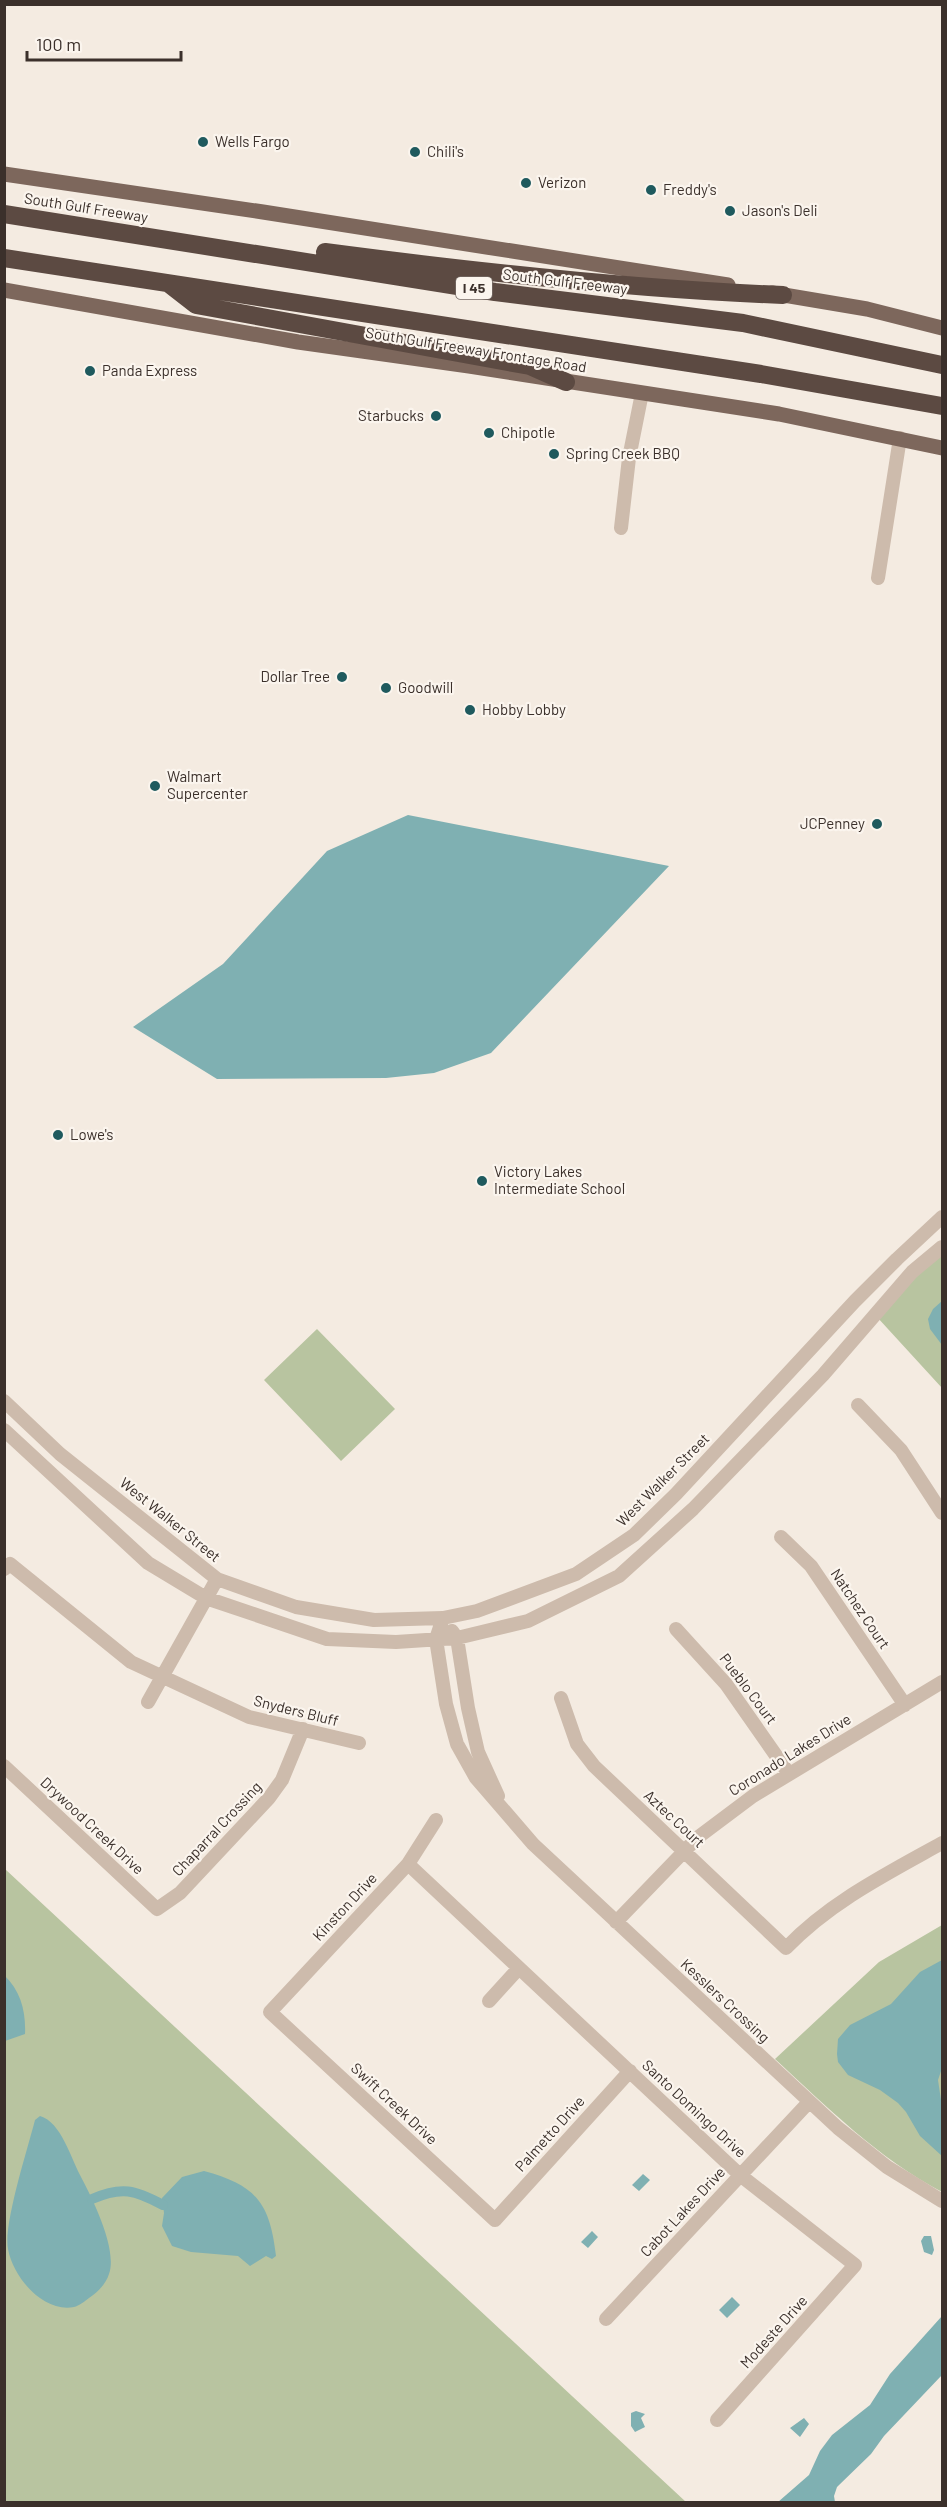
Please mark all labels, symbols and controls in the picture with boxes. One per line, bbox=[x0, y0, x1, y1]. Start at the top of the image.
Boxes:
scale bar bbox=[27, 24, 182, 62]
text: 100 m bbox=[36, 33, 81, 55]
place label: Wells Fargo bbox=[215, 132, 290, 150]
marker: Wells Fargo bbox=[196, 135, 210, 149]
place label: Chili's bbox=[427, 142, 464, 160]
marker: Chili's bbox=[408, 145, 422, 159]
place label: Verizon bbox=[538, 173, 586, 191]
marker: Verizon bbox=[519, 176, 533, 190]
place label: Freddy's bbox=[663, 180, 717, 198]
marker: Freddy's bbox=[644, 183, 658, 197]
street label: South Gulf Freeway bbox=[23, 188, 149, 226]
place label: Jason's Deli bbox=[742, 201, 818, 219]
marker: Jason's Deli bbox=[723, 204, 737, 218]
street label: South Gulf Freeway bbox=[502, 264, 628, 298]
road number: I 45 bbox=[456, 277, 492, 299]
street label: South Gulf Freeway Frontage Road bbox=[364, 323, 588, 375]
place label: Panda Express bbox=[102, 361, 197, 379]
marker: Panda Express bbox=[83, 364, 97, 378]
place label: Starbucks bbox=[358, 406, 424, 424]
marker: Starbucks bbox=[429, 409, 443, 423]
place label: Chipotle bbox=[501, 423, 555, 441]
marker: Chipotle bbox=[482, 426, 496, 440]
place label: Spring Creek BBQ bbox=[566, 444, 680, 462]
marker: Spring Creek BBQ bbox=[547, 447, 561, 461]
place label: Dollar Tree bbox=[260, 667, 330, 685]
marker: Dollar Tree bbox=[335, 670, 349, 684]
place label: Goodwill bbox=[398, 678, 453, 696]
marker: Goodwill bbox=[379, 681, 393, 695]
place label: Hobby Lobby bbox=[482, 700, 566, 718]
marker: Hobby Lobby bbox=[463, 703, 477, 717]
place label: Walmart Supercenter bbox=[167, 767, 248, 802]
marker: Walmart Supercenter bbox=[148, 779, 162, 793]
place label: JCPenney bbox=[800, 814, 865, 832]
marker: JCPenney bbox=[870, 817, 884, 831]
place label: Lowe's bbox=[70, 1125, 113, 1143]
marker: Lowe's bbox=[51, 1128, 65, 1142]
place label: Victory Lakes Intermediate School bbox=[494, 1162, 625, 1197]
marker: Victory Lakes Intermediate School bbox=[475, 1174, 489, 1188]
street label: West Walker Street bbox=[612, 1429, 713, 1530]
street label: West Walker Street bbox=[117, 1473, 225, 1565]
street label: Natchez Court bbox=[827, 1565, 894, 1652]
street label: Pueblo Court bbox=[716, 1649, 781, 1727]
street label: Snyders Bluff bbox=[252, 1691, 341, 1729]
street label: Coronado Lakes Drive bbox=[725, 1709, 854, 1799]
street label: Drywood Creek Drive bbox=[37, 1773, 148, 1878]
street label: Chaparral Crossing bbox=[168, 1777, 265, 1879]
street label: Aztec Court bbox=[641, 1786, 709, 1851]
street label: Kinston Drive bbox=[308, 1869, 380, 1944]
street label: Kesslers Crossing bbox=[678, 1955, 774, 2046]
street label: Santo Domingo Drive bbox=[639, 2056, 750, 2161]
street label: Swift Creek Drive bbox=[348, 2059, 442, 2148]
street label: Palmetto Drive bbox=[511, 2092, 588, 2175]
street label: Cabot Lakes Drive bbox=[636, 2163, 728, 2260]
street label: Modeste Drive bbox=[736, 2291, 811, 2371]

